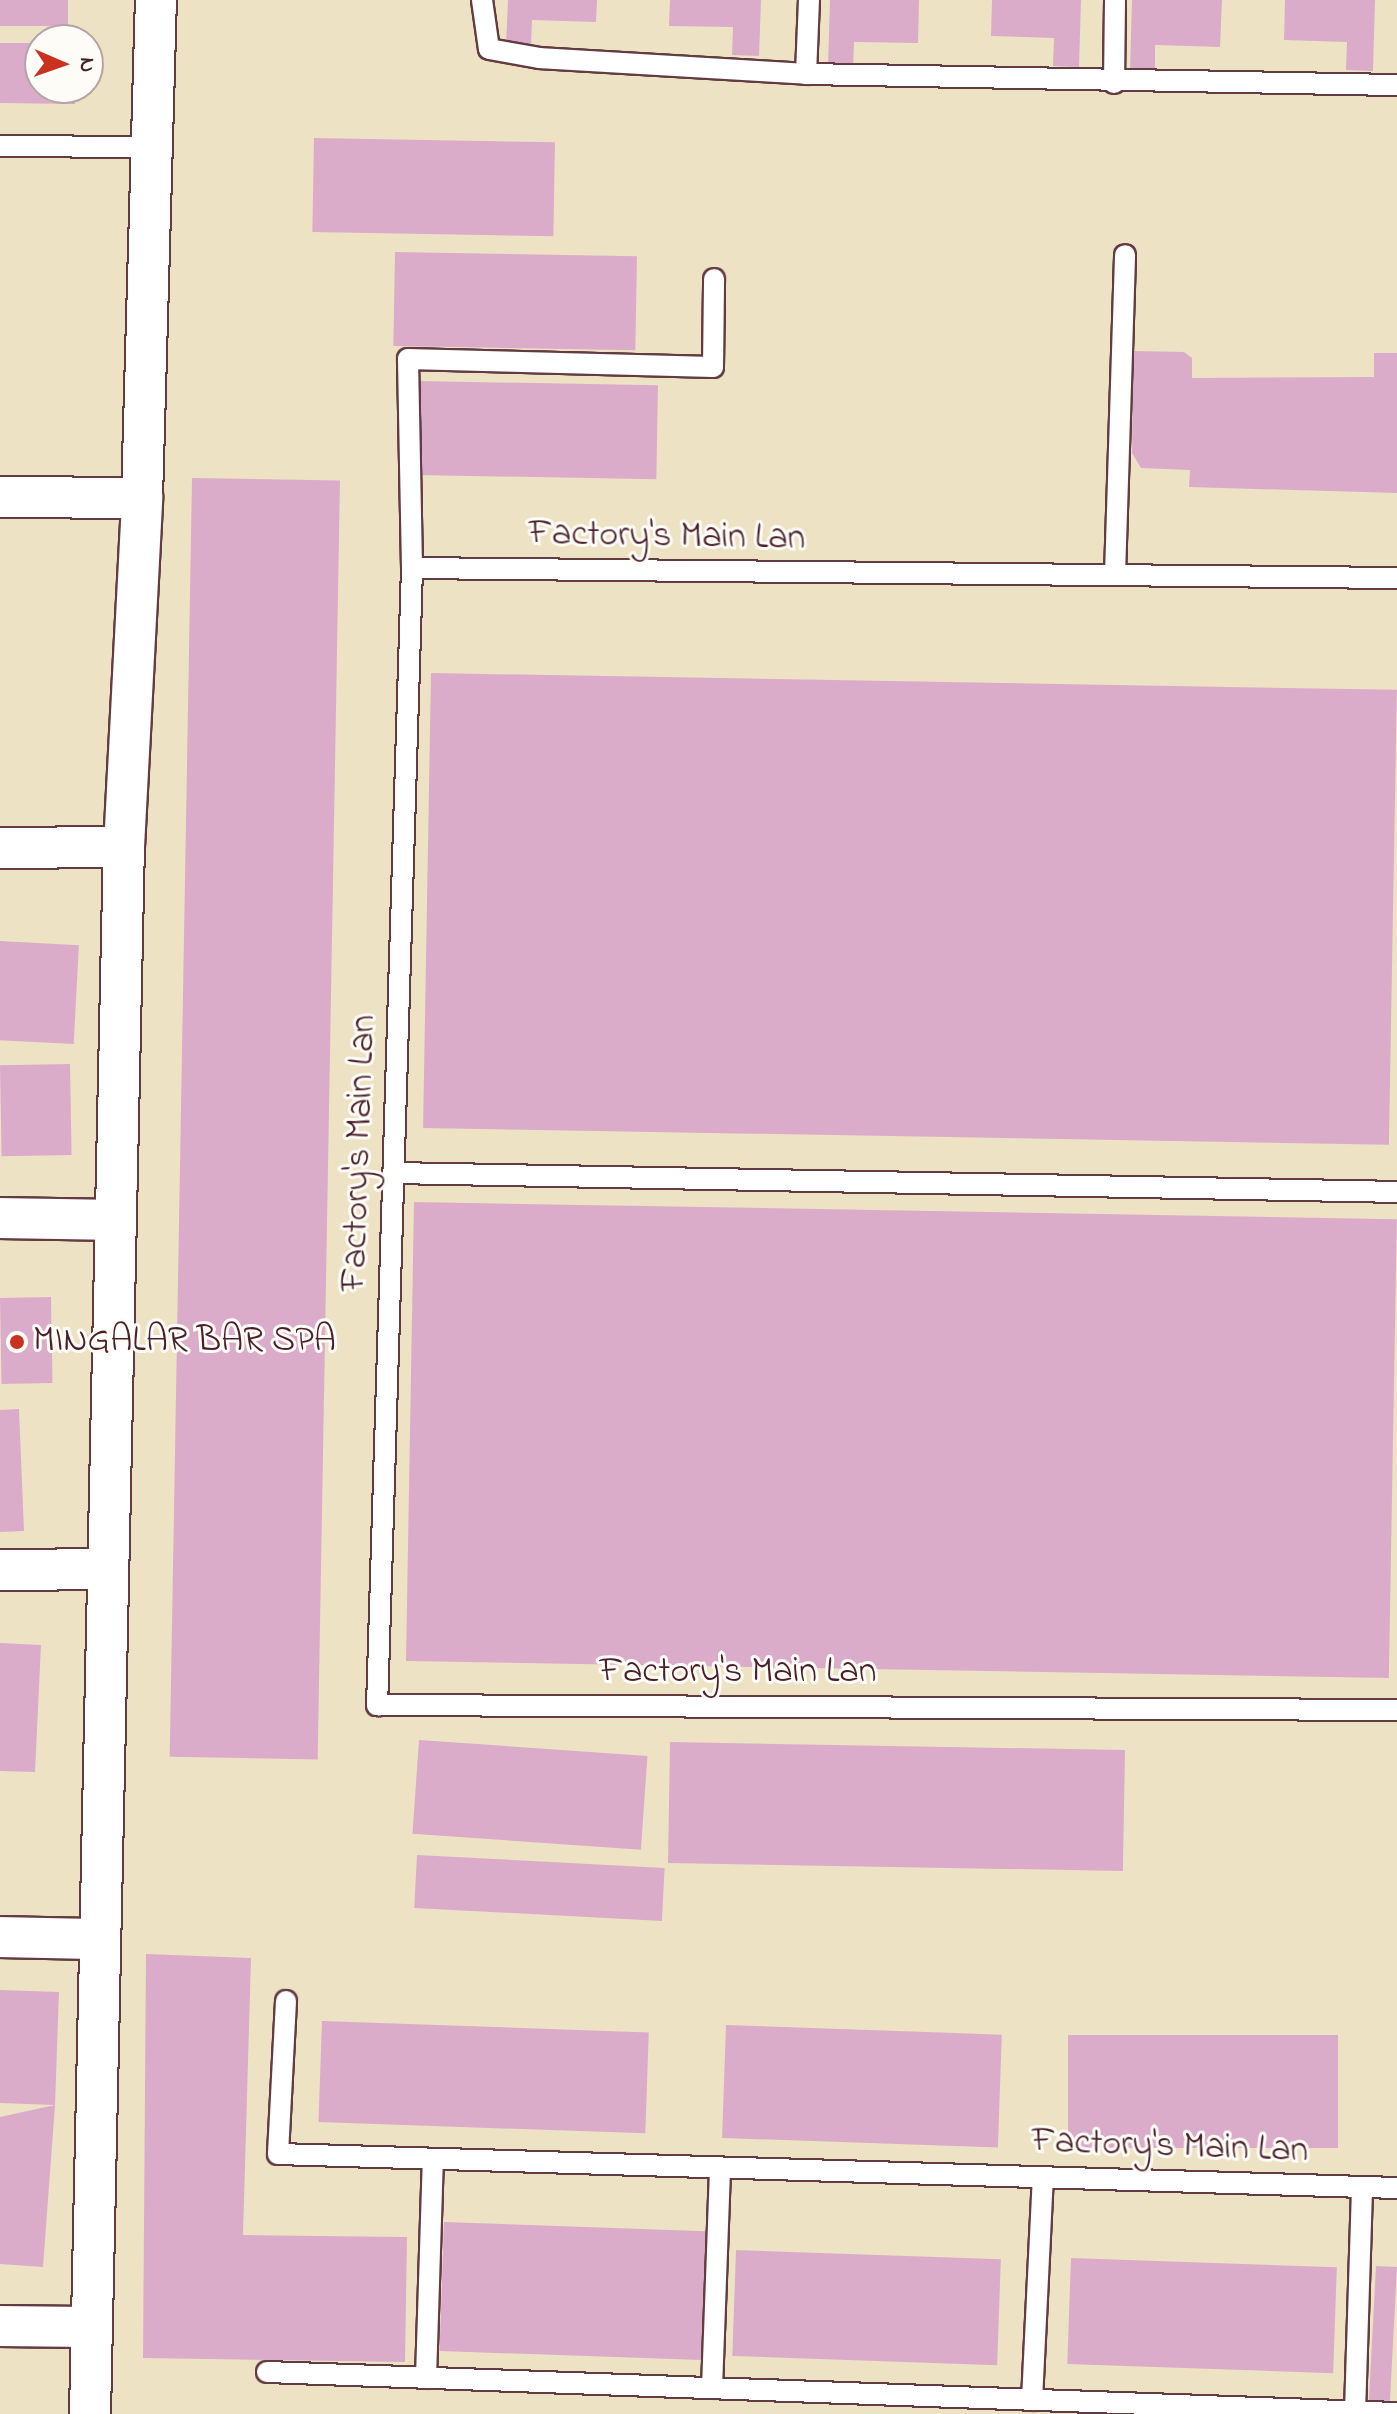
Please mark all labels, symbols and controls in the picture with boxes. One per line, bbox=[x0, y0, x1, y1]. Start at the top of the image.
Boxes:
north arrow bbox=[24, 24, 104, 104]
text: N bbox=[70, 57, 102, 73]
street label: Factory's Main Lan bbox=[528, 513, 806, 561]
street label: Factory's Main Lan bbox=[334, 1014, 386, 1292]
place label: MINGALAR BAR SPA bbox=[33, 1320, 336, 1364]
marker: MINGALAR BAR SPA bbox=[8, 1333, 26, 1351]
street label: Factory's Main Lan bbox=[600, 1651, 876, 1695]
street label: Factory's Main Lan bbox=[1031, 2121, 1309, 2173]

